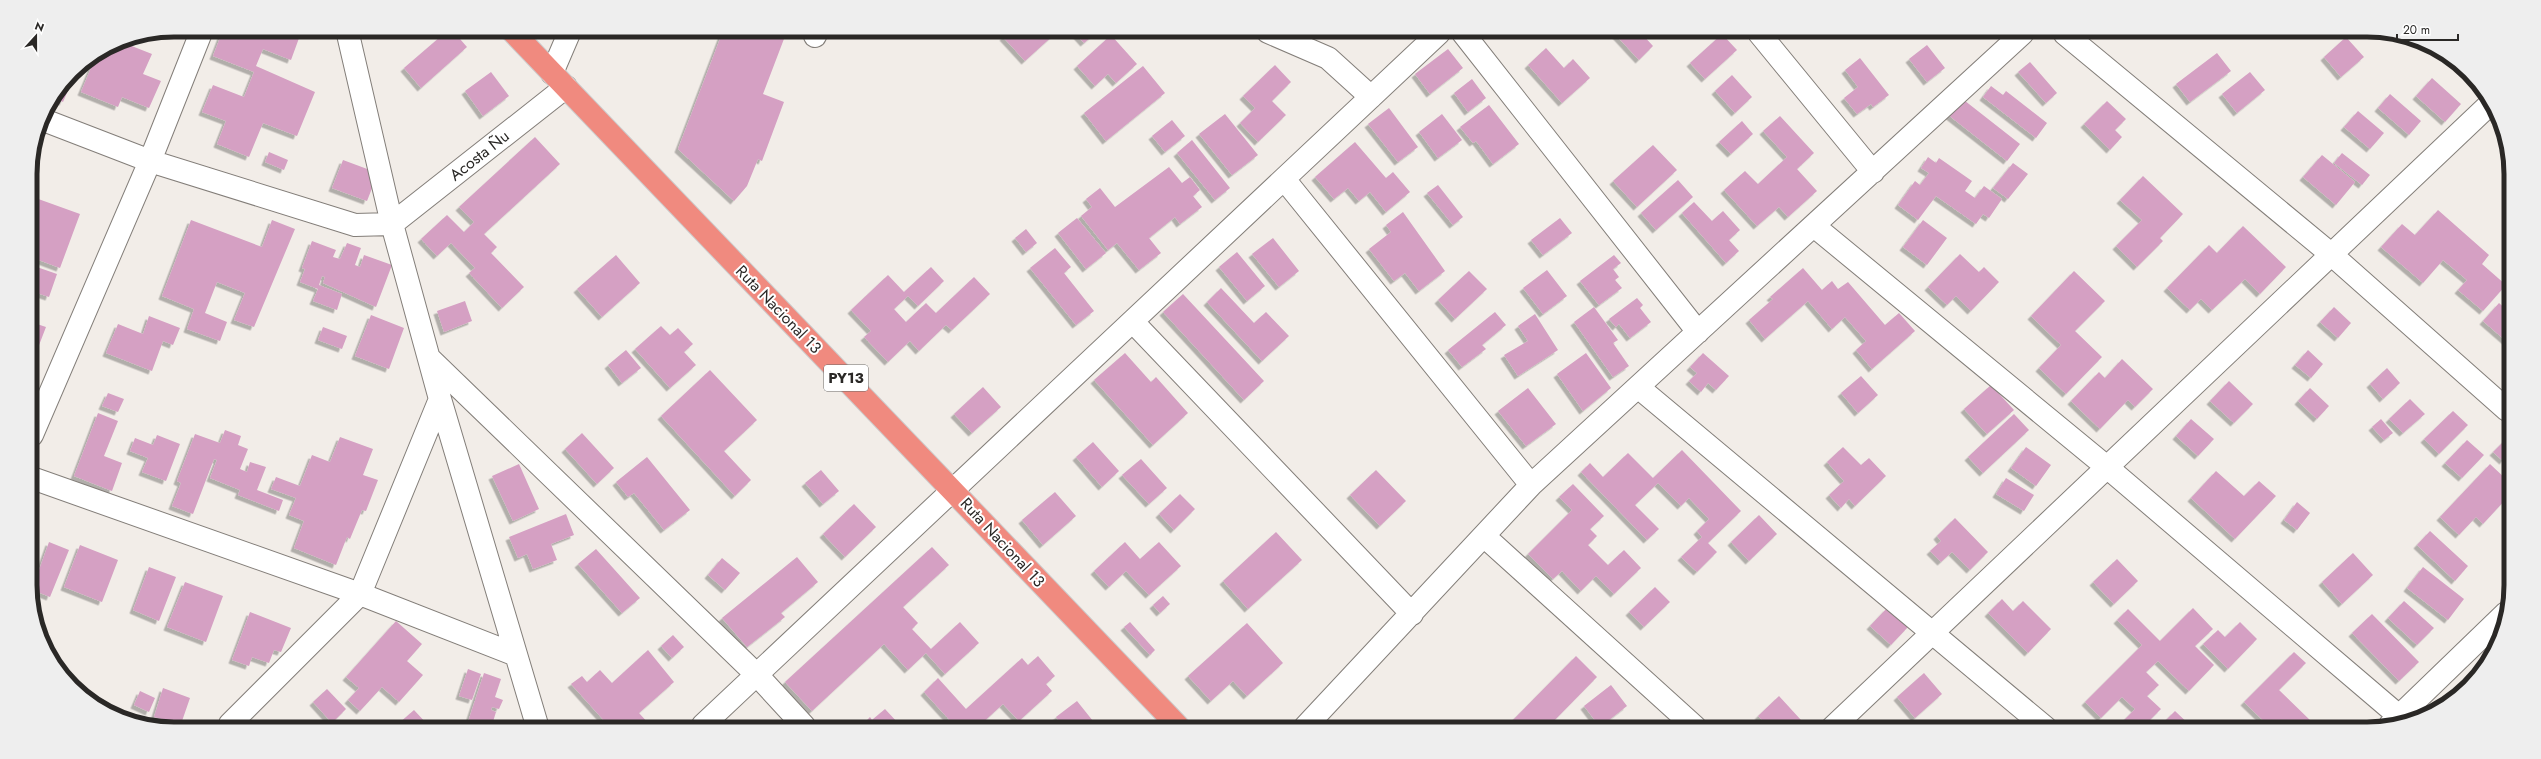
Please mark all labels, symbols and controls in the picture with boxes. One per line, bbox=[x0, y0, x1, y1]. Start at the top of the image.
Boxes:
north arrow bbox=[16, 16, 56, 56]
scale bar bbox=[2397, 16, 2458, 42]
text: N bbox=[33, 18, 47, 36]
text: 20 m bbox=[2403, 21, 2430, 39]
street label: Acosta Ñu bbox=[444, 125, 514, 186]
street label: Ruta Nacional 13 bbox=[730, 260, 827, 359]
road number: PY13 bbox=[824, 365, 868, 391]
street label: Ruta Nacional 13 bbox=[955, 492, 1050, 592]

